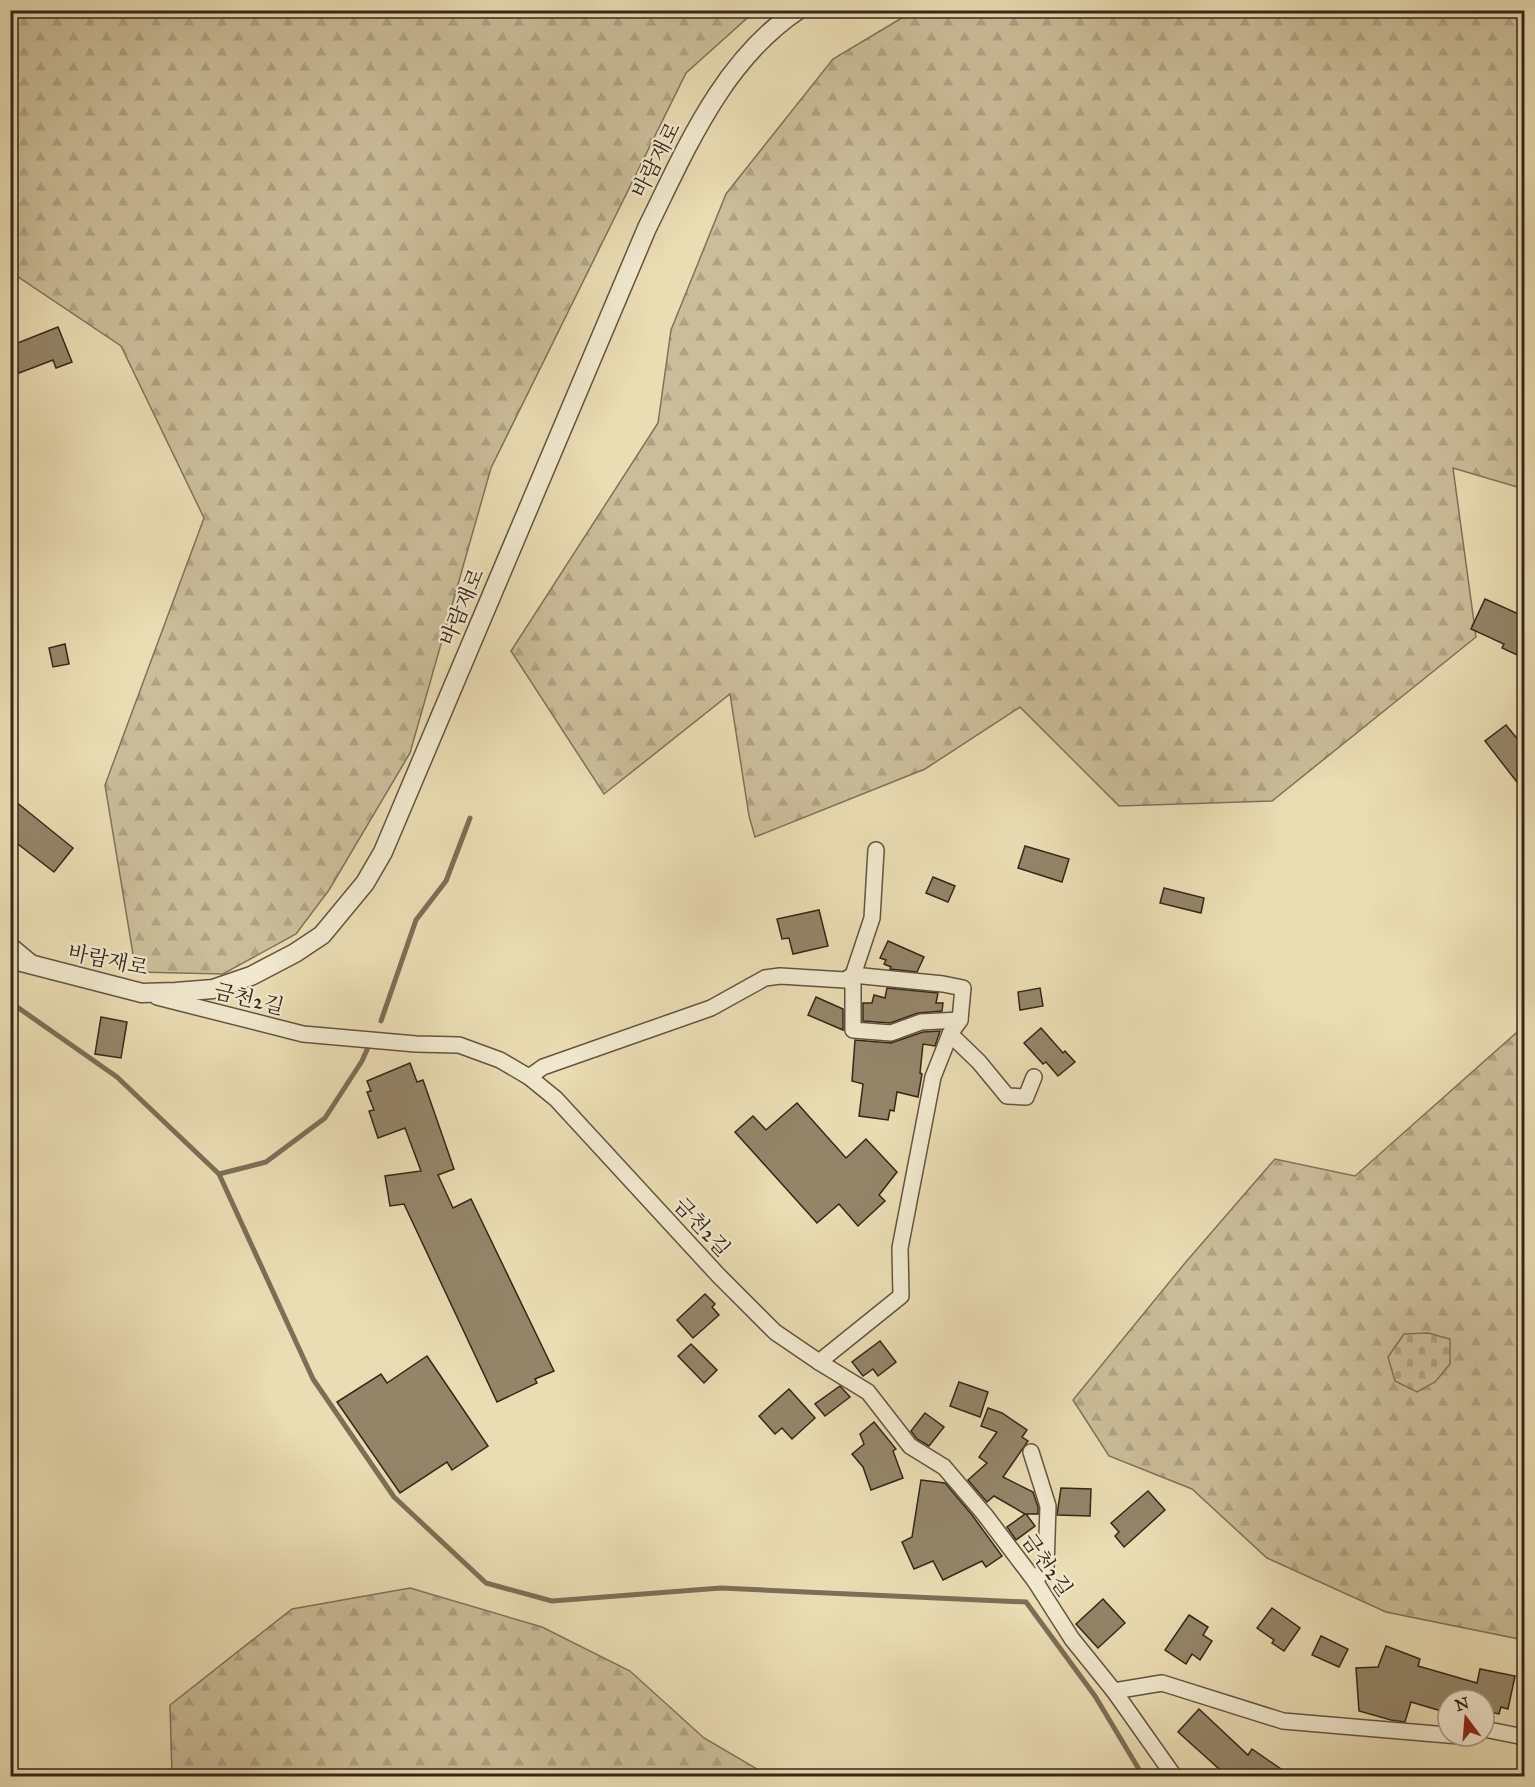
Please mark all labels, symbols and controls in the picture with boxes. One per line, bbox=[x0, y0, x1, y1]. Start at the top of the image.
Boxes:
street label: 바람재로 bbox=[626, 118, 686, 202]
street label: 바람재로 bbox=[434, 565, 490, 649]
street label: 바람재로 bbox=[66, 939, 150, 981]
street label: 금천2길 bbox=[211, 978, 287, 1020]
street label: 금천2길 bbox=[668, 1192, 736, 1262]
street label: 금천2길 bbox=[1016, 1528, 1078, 1602]
north arrow bbox=[1436, 1688, 1496, 1748]
text: N bbox=[1453, 1693, 1472, 1715]

